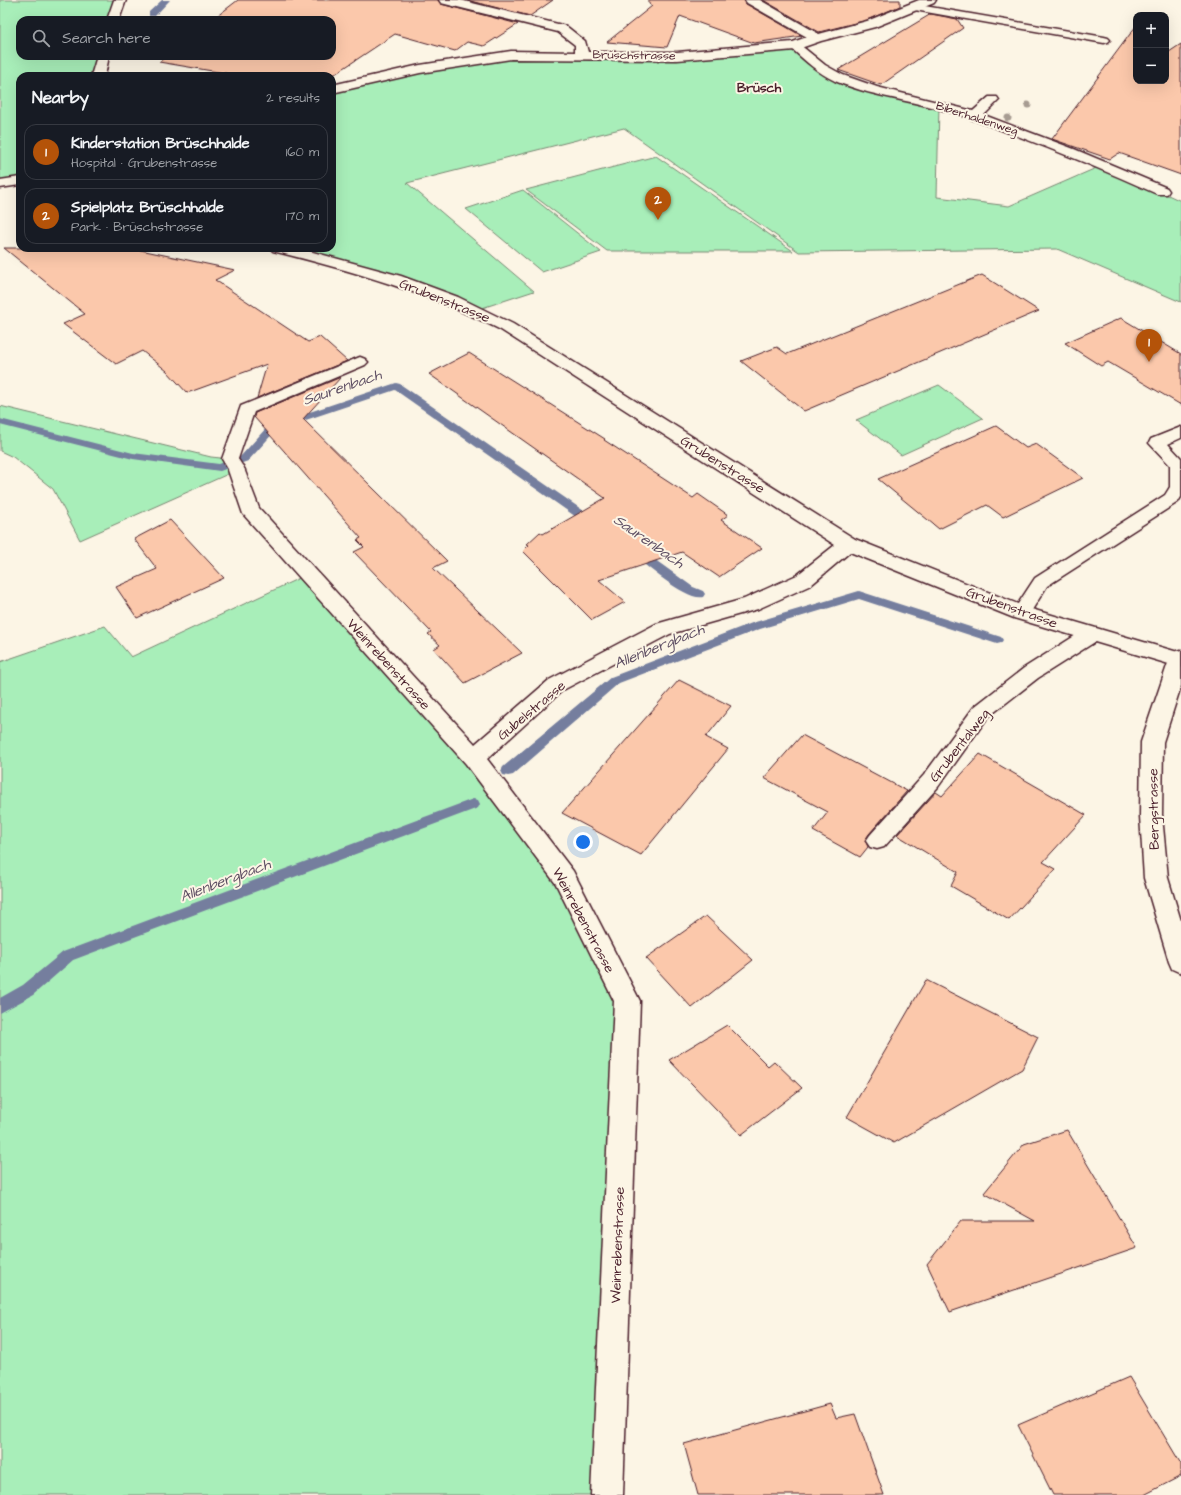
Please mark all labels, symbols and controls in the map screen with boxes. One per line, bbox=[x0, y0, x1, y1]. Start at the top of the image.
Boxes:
map controls bbox=[1133, 12, 1169, 84]
button: + bbox=[1133, 12, 1169, 48]
search box bbox=[16, 16, 336, 60]
icon: search bbox=[30, 27, 52, 49]
text: Search here bbox=[62, 28, 151, 49]
street label: Brüschstrasse bbox=[592, 46, 676, 65]
button: − bbox=[1133, 48, 1169, 84]
district label: Brüsch bbox=[737, 79, 782, 97]
text: Nearby bbox=[32, 86, 89, 110]
text: 2 results bbox=[266, 89, 320, 107]
street label: Biberhaldenweg bbox=[933, 97, 1020, 141]
text: Kinderstation Brüschhalde bbox=[71, 133, 250, 154]
text: 1 bbox=[45, 143, 47, 161]
text: 160 m bbox=[286, 143, 319, 161]
text: Hospital · Grubenstrasse bbox=[71, 154, 217, 172]
pin: 2 bbox=[645, 187, 671, 220]
text: Spielplatz Brüschhalde bbox=[71, 197, 224, 218]
text: 2 bbox=[42, 207, 50, 225]
text: 170 m bbox=[286, 207, 319, 225]
text: Park · Brüschstrasse bbox=[71, 218, 203, 236]
street label: Grubenstrasse bbox=[396, 274, 493, 328]
pin: 1 bbox=[1136, 329, 1162, 362]
water label: Saurenbach bbox=[300, 364, 385, 411]
street label: Grubenstrasse bbox=[676, 431, 769, 499]
water label: Saurenbach bbox=[609, 509, 689, 574]
street label: Grubenstrasse bbox=[963, 582, 1061, 634]
street label: Weinrebenstrasse bbox=[342, 615, 435, 715]
water label: Allenbergbach bbox=[611, 619, 708, 675]
street label: Gubelstrasse bbox=[493, 676, 570, 745]
street label: Grubentalweg bbox=[925, 705, 995, 786]
street label: Bergstrasse bbox=[1143, 768, 1165, 850]
your location bbox=[573, 832, 593, 852]
water label: Allenbergbach bbox=[177, 853, 274, 908]
street label: Weinrebenstrasse bbox=[547, 864, 620, 977]
street label: Weinrebenstrasse bbox=[606, 1186, 630, 1304]

